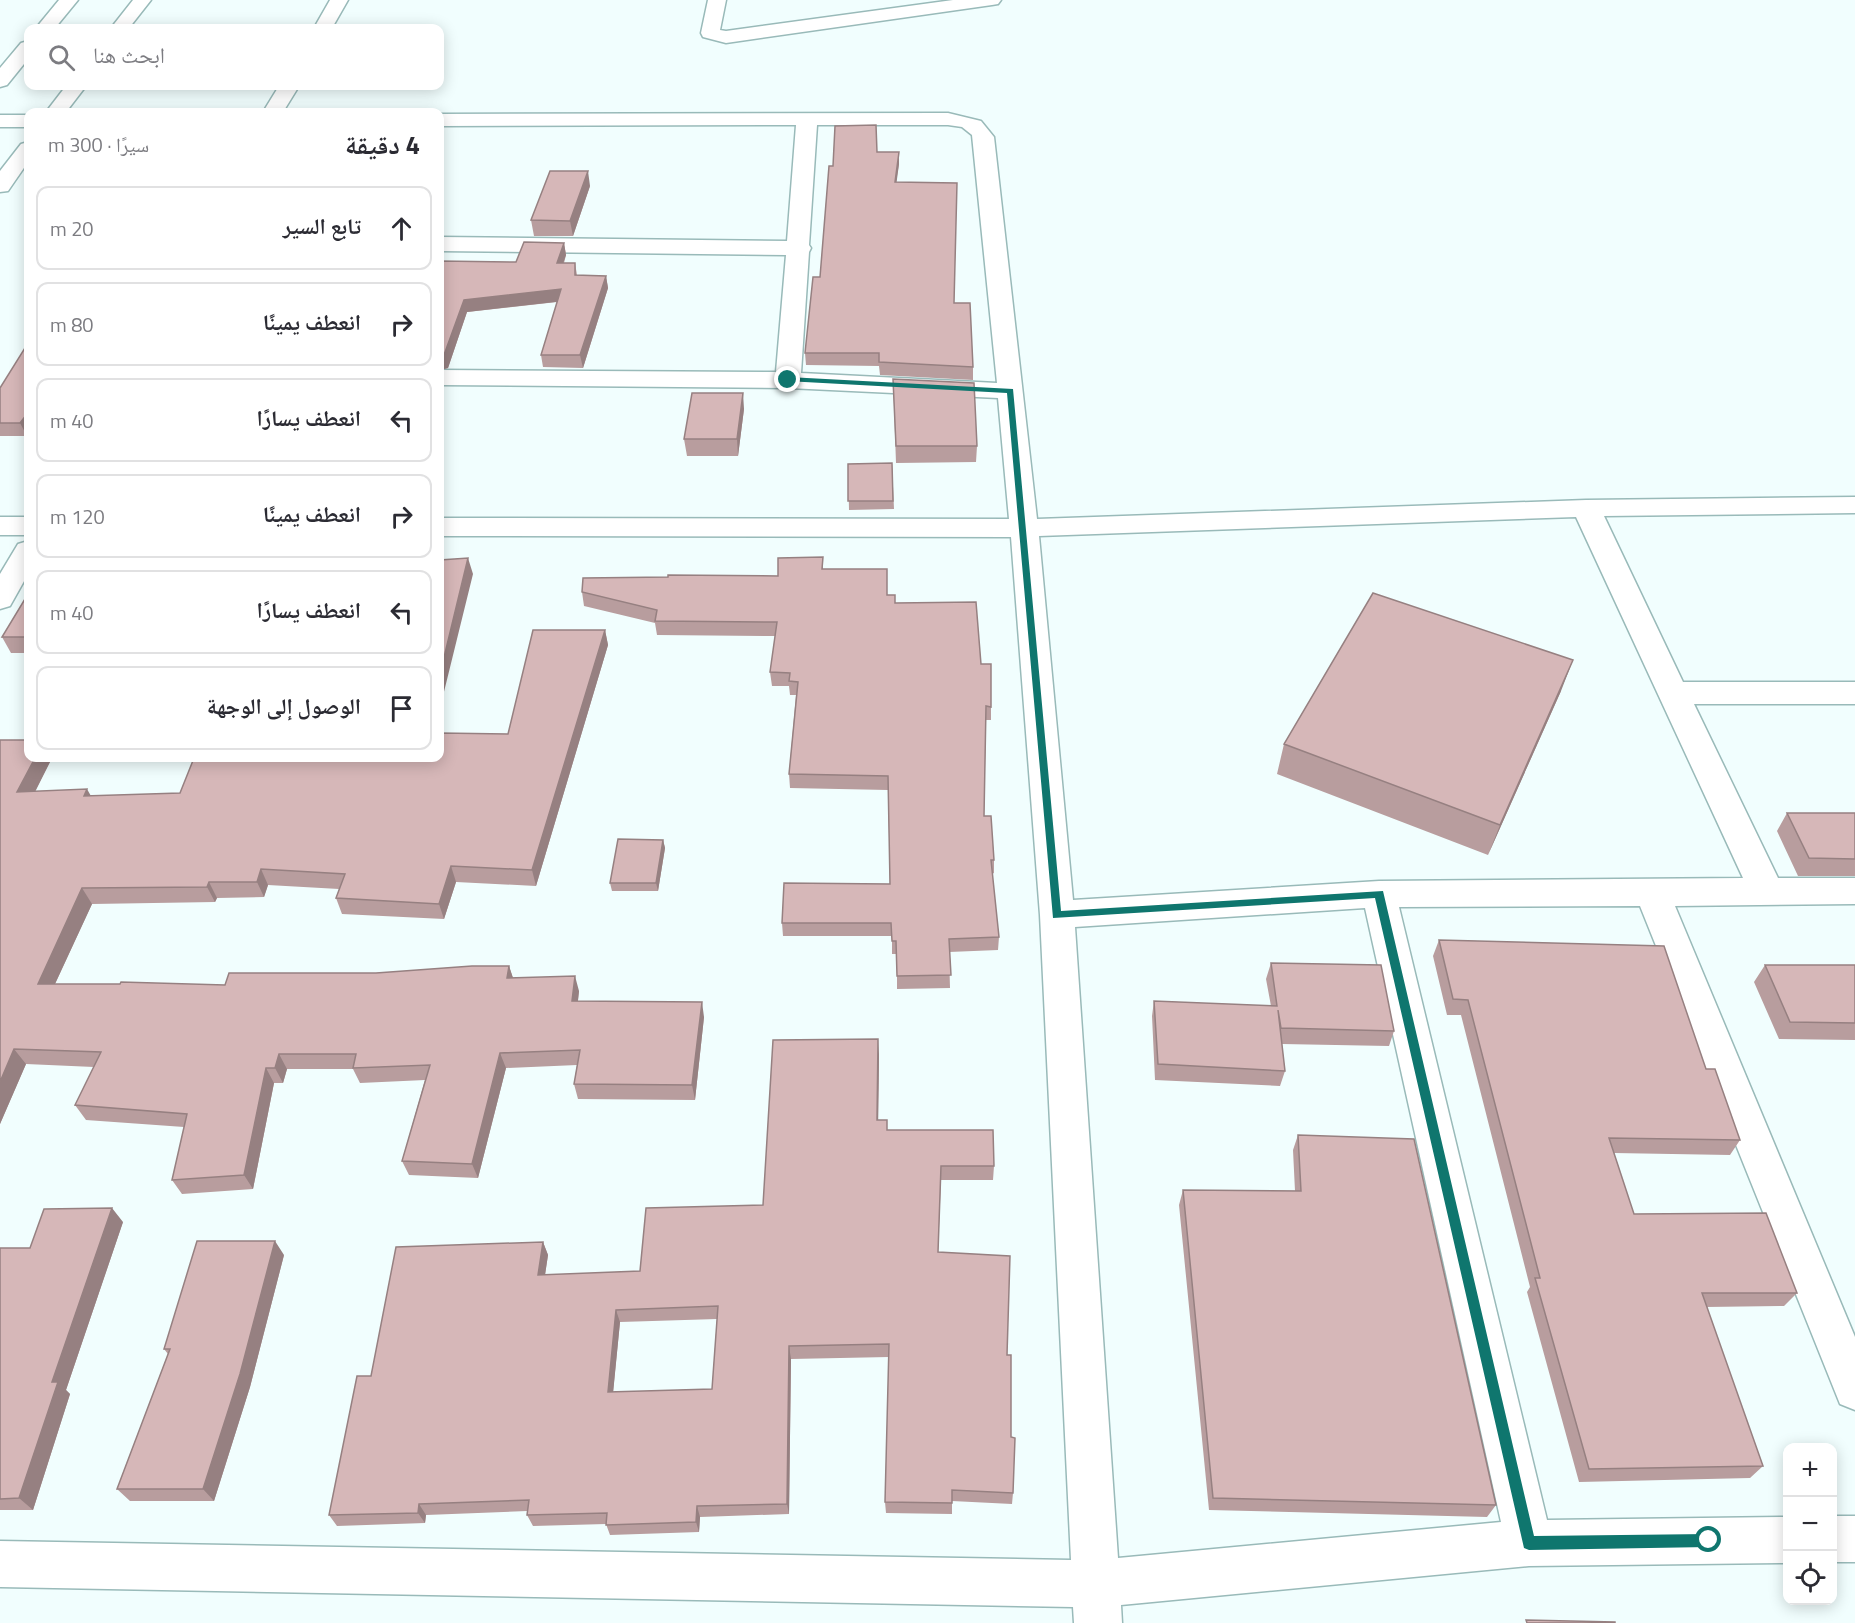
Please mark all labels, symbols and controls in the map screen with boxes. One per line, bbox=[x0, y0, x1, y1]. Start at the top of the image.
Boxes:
search box bbox=[24, 24, 444, 90]
text: ابحث هنا bbox=[93, 38, 165, 72]
icon: search bbox=[45, 41, 78, 74]
text: 4 دقيقة bbox=[345, 125, 420, 164]
text: سيرًا · 300 m bbox=[48, 129, 149, 160]
text: تابع السير bbox=[283, 209, 361, 243]
icon: ahead bbox=[385, 212, 418, 245]
text: 20 m bbox=[50, 213, 94, 244]
text: انعطف يمينًا bbox=[263, 305, 361, 339]
icon: right bbox=[385, 308, 418, 341]
text: 80 m bbox=[50, 309, 94, 340]
route end bbox=[774, 366, 800, 392]
text: انعطف يسارًا bbox=[256, 401, 361, 435]
icon: left bbox=[385, 404, 418, 437]
text: 40 m bbox=[50, 405, 94, 436]
text: انعطف يمينًا bbox=[263, 497, 361, 531]
icon: right bbox=[385, 500, 418, 533]
text: 120 m bbox=[50, 501, 105, 532]
text: انعطف يسارًا bbox=[256, 593, 361, 627]
icon: left bbox=[385, 596, 418, 629]
text: 40 m bbox=[50, 597, 94, 628]
text: الوصول إلى الوجهة bbox=[207, 689, 361, 723]
icon: arrive bbox=[385, 692, 418, 725]
map controls bbox=[1783, 1443, 1837, 1605]
button: + bbox=[1783, 1443, 1837, 1497]
button: − bbox=[1783, 1497, 1837, 1551]
route start bbox=[1695, 1526, 1721, 1552]
button: locate bbox=[1783, 1551, 1837, 1605]

